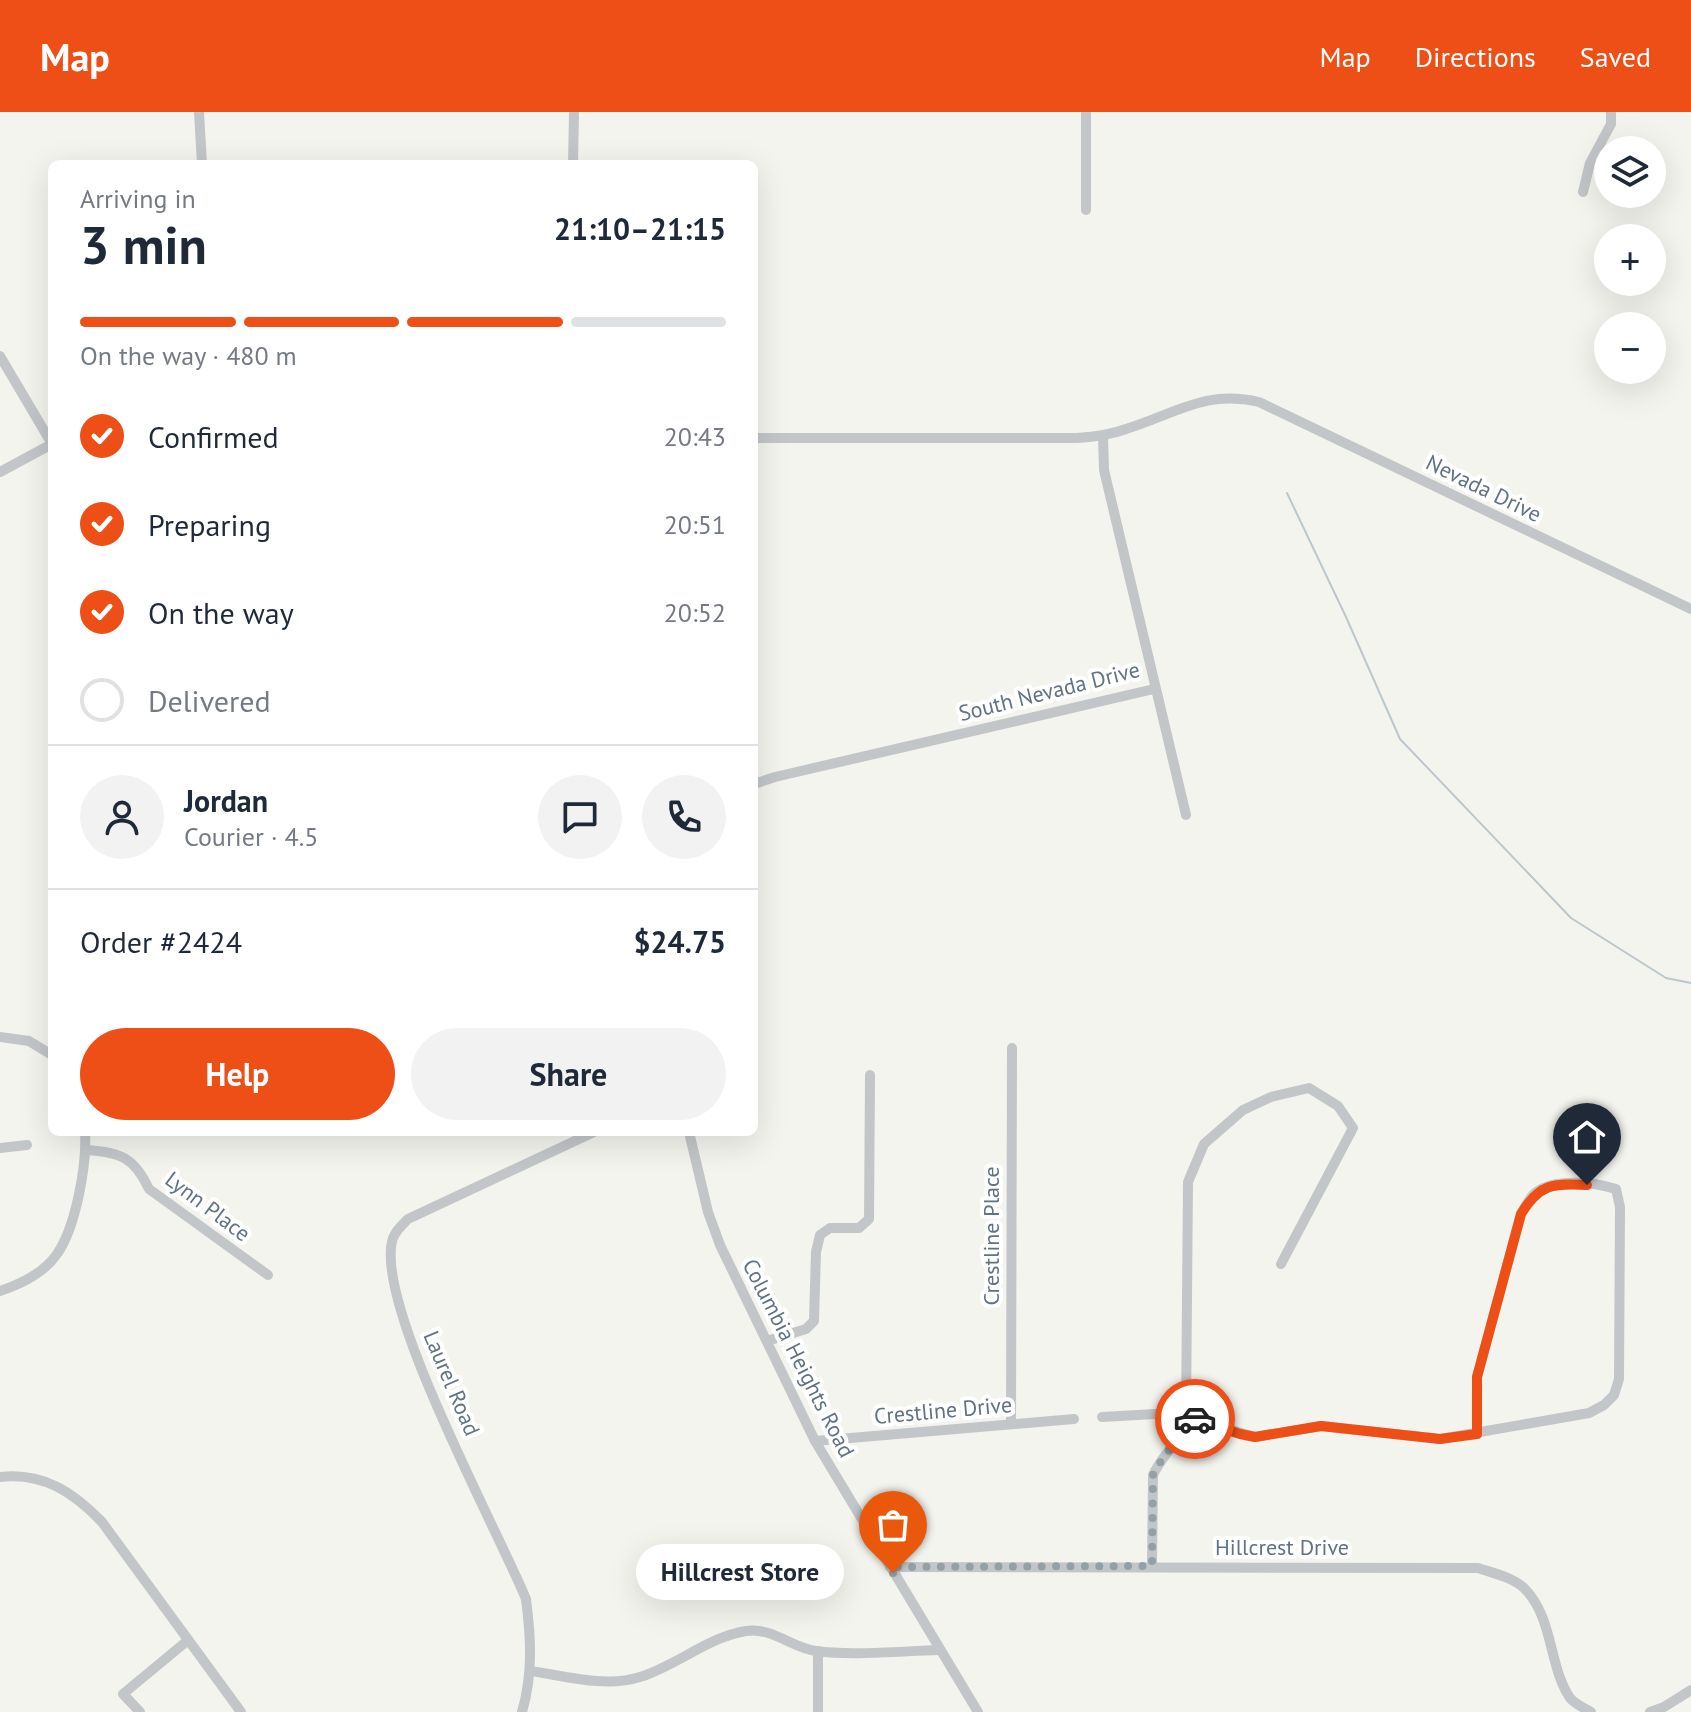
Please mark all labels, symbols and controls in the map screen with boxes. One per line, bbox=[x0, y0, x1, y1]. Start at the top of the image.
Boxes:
text: Map bbox=[40, 32, 110, 81]
text: Map bbox=[1320, 38, 1371, 75]
text: Directions bbox=[1415, 38, 1536, 75]
text: Saved bbox=[1580, 38, 1651, 75]
map controls bbox=[1594, 136, 1666, 384]
button: layers bbox=[1594, 136, 1666, 208]
text: Arriving in bbox=[80, 182, 196, 215]
text: 21:10–21:15 bbox=[554, 209, 726, 248]
text: 3 min bbox=[80, 211, 207, 278]
button: + bbox=[1594, 224, 1666, 296]
button: − bbox=[1594, 312, 1666, 384]
text: On the way · 480 m bbox=[80, 339, 297, 372]
icon: check bbox=[80, 414, 124, 458]
text: Confirmed bbox=[148, 417, 279, 456]
text: 20:43 bbox=[664, 420, 726, 453]
street label: Nevada Drive bbox=[1422, 448, 1546, 528]
icon: check bbox=[80, 502, 124, 546]
text: Preparing bbox=[148, 505, 271, 544]
text: 20:51 bbox=[664, 508, 726, 541]
icon: check bbox=[80, 590, 124, 634]
text: On the way bbox=[148, 593, 294, 632]
text: 20:52 bbox=[664, 596, 726, 629]
street label: South Nevada Drive bbox=[956, 655, 1142, 727]
text: Delivered bbox=[148, 681, 271, 720]
button: person bbox=[80, 775, 164, 859]
button: chat bbox=[538, 775, 622, 859]
button: phone bbox=[642, 775, 726, 859]
text: Jordan bbox=[184, 781, 268, 820]
text: Courier · 4.5 bbox=[184, 820, 318, 853]
text: Order #2424 bbox=[80, 922, 242, 961]
text: $24.75 bbox=[634, 922, 726, 961]
button: Help bbox=[80, 1028, 395, 1120]
button: Share bbox=[411, 1028, 726, 1120]
pin bbox=[1553, 1103, 1621, 1185]
icon: home bbox=[1565, 1115, 1609, 1159]
street label: Lynn Place bbox=[160, 1165, 256, 1247]
street label: Crestline Place bbox=[977, 1166, 1005, 1306]
street label: Columbia Heights Road bbox=[737, 1254, 861, 1462]
street label: Laurel Road bbox=[417, 1326, 487, 1440]
courier bbox=[1155, 1379, 1235, 1459]
street label: Crestline Drive bbox=[873, 1390, 1013, 1430]
icon: car bbox=[1173, 1397, 1217, 1441]
pin bbox=[859, 1491, 927, 1573]
icon: bag bbox=[871, 1503, 915, 1547]
street label: Hillcrest Drive bbox=[1215, 1533, 1349, 1561]
callout: Hillcrest Store bbox=[637, 1545, 845, 1601]
text: Hillcrest Store bbox=[661, 1555, 819, 1588]

